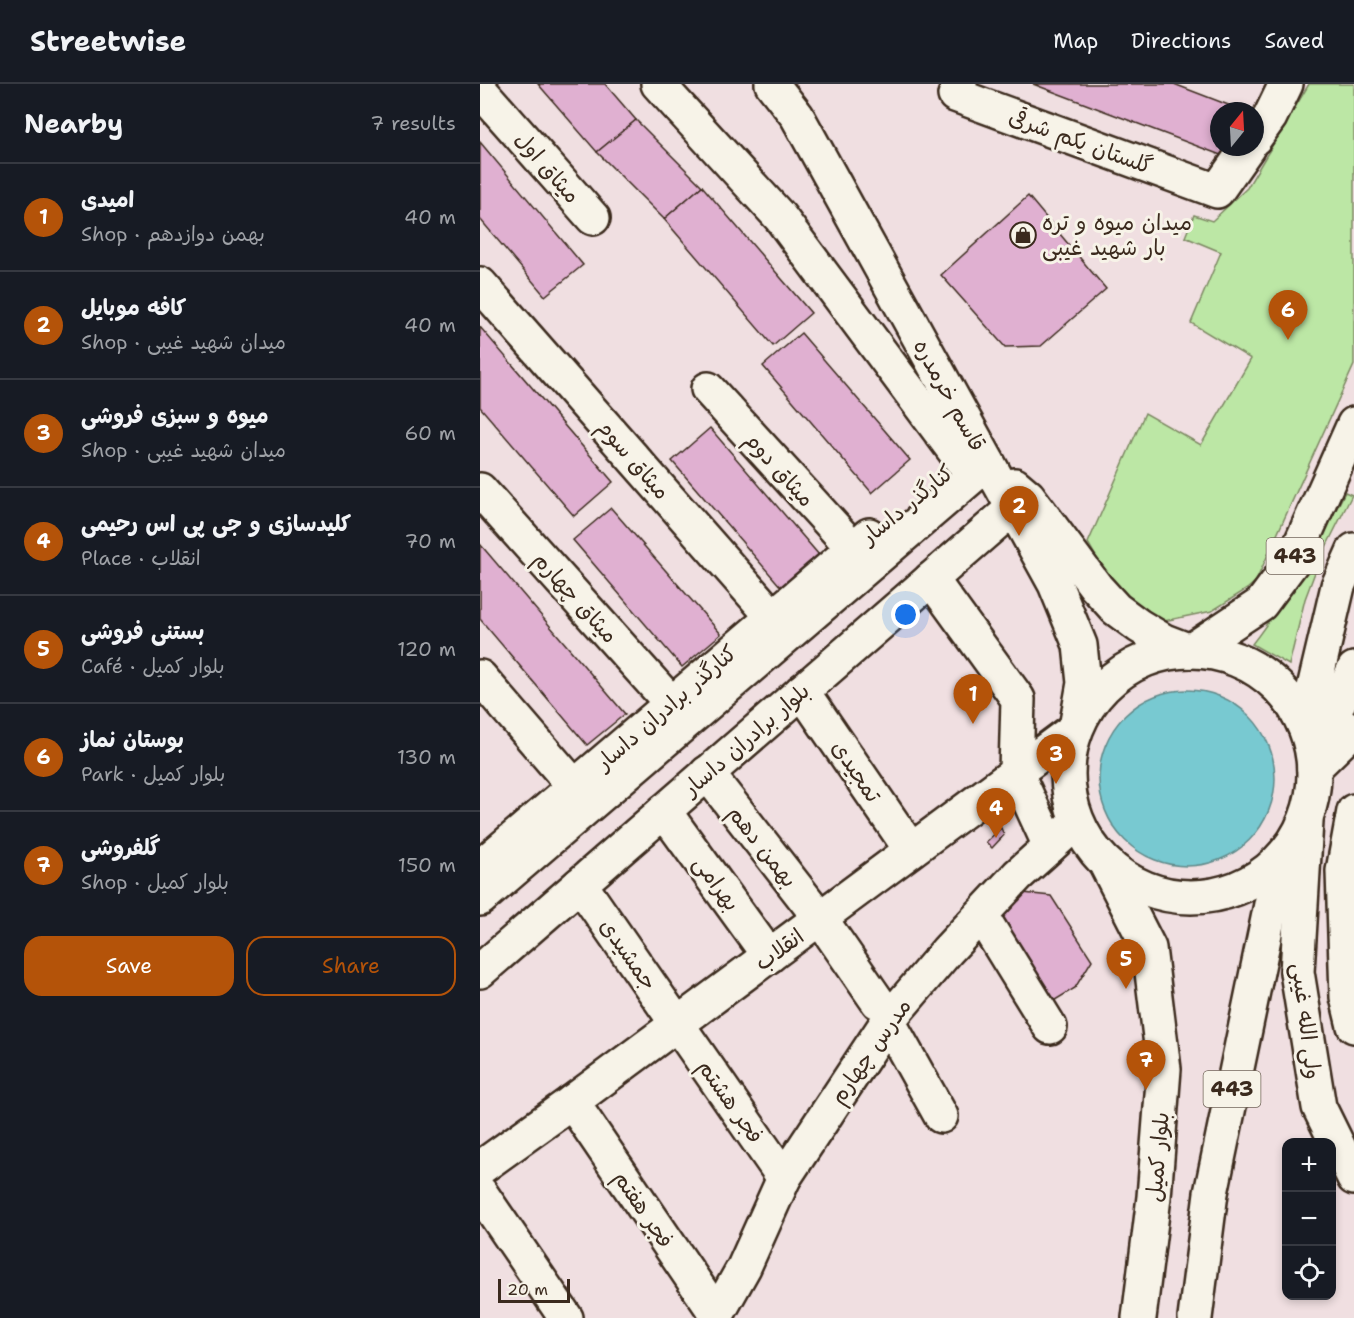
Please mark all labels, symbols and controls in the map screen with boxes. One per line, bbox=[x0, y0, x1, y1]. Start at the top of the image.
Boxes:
text: Streetwise bbox=[30, 22, 186, 60]
text: Map bbox=[1053, 27, 1098, 55]
text: Directions bbox=[1131, 27, 1231, 55]
text: Saved bbox=[1264, 27, 1324, 55]
street label: گلستان یکم شرقی bbox=[1004, 102, 1157, 183]
north arrow bbox=[1210, 102, 1264, 156]
text: Nearby bbox=[24, 106, 123, 141]
text: 7 results bbox=[370, 110, 456, 136]
street label: میثاق اول bbox=[508, 125, 587, 209]
text: امیدی bbox=[81, 185, 134, 214]
text: 1 bbox=[39, 204, 48, 230]
text: 40 m bbox=[404, 204, 456, 230]
place label: میدان میوه و تره بار شهید غیبی bbox=[1042, 208, 1192, 262]
shop icon: میدان میوه و تره بار شهید غیبی bbox=[1008, 220, 1038, 250]
text: Shop · بهمن دوازدهم bbox=[81, 221, 265, 247]
pin: 6 bbox=[1268, 290, 1308, 340]
text: کافه موبایل bbox=[81, 293, 186, 322]
text: 2 bbox=[37, 312, 51, 338]
text: 40 m bbox=[404, 312, 456, 338]
text: Shop · میدان شهید غیبی bbox=[81, 329, 286, 355]
street label: قاسم خرمدره bbox=[905, 334, 992, 457]
text: میوه و سبزی فروشی bbox=[81, 401, 269, 430]
street label: میثاق سوم bbox=[588, 413, 676, 508]
text: 3 bbox=[37, 420, 51, 446]
text: 60 m bbox=[404, 420, 456, 446]
street label: میثاق دوم bbox=[736, 426, 821, 515]
text: Shop · میدان شهید غیبی bbox=[81, 437, 286, 463]
street label: کنارگذر داسار bbox=[853, 458, 960, 552]
pin: 2 bbox=[1000, 486, 1038, 536]
text: کلیدسازی و جی پی اس رحیمی bbox=[81, 509, 351, 538]
text: 4 bbox=[37, 528, 51, 554]
text: 70 m bbox=[404, 528, 456, 554]
road number: 443 bbox=[1266, 538, 1324, 574]
text: Place · انقلاب bbox=[81, 545, 201, 571]
street label: میثاق چهارم bbox=[525, 545, 624, 651]
your location bbox=[891, 600, 920, 629]
text: بستنی فروشی bbox=[81, 617, 204, 646]
text: 5 bbox=[37, 636, 50, 662]
text: 120 m bbox=[397, 636, 456, 662]
street label: کنارگذر برادران داسار bbox=[588, 638, 743, 778]
text: Café · بلوار کمیل bbox=[81, 653, 224, 679]
pin: 1 bbox=[954, 674, 992, 724]
street label: بلوار برادران داسار bbox=[675, 676, 816, 804]
text: بوستان نماز bbox=[81, 725, 184, 754]
pin: 3 bbox=[1036, 734, 1076, 784]
street label: تمجیدی bbox=[825, 735, 888, 808]
text: 6 bbox=[37, 744, 51, 770]
text: 130 m bbox=[397, 744, 456, 770]
text: Park · بلوار کمیل bbox=[81, 761, 225, 787]
pin: 4 bbox=[976, 788, 1016, 838]
street label: بهمن دهم bbox=[720, 799, 804, 894]
text: گلفروشی bbox=[81, 833, 160, 862]
street label: بهرامی bbox=[687, 850, 746, 917]
text: 7 bbox=[37, 852, 51, 878]
text: 150 m bbox=[398, 852, 456, 878]
text: Shop · بلوار کمیل bbox=[81, 869, 229, 895]
street label: جمشیدی bbox=[593, 913, 664, 996]
street label: انقلاب bbox=[749, 922, 810, 977]
button: Save bbox=[24, 936, 234, 996]
button: Share bbox=[246, 936, 456, 996]
pin: 5 bbox=[1106, 940, 1146, 989]
street label: ولی الله غیبی bbox=[1285, 961, 1328, 1081]
street label: مدرس چهارم bbox=[823, 993, 919, 1111]
pin: 7 bbox=[1126, 1040, 1166, 1090]
street label: فجر هشتم bbox=[690, 1054, 770, 1150]
road number: 443 bbox=[1204, 1071, 1260, 1107]
street label: بلوار کمیل bbox=[1139, 1111, 1176, 1203]
map controls bbox=[1282, 1138, 1336, 1300]
button: + bbox=[1282, 1138, 1336, 1192]
street label: فجر هفتم bbox=[605, 1165, 680, 1255]
button: − bbox=[1282, 1192, 1336, 1246]
button: locate bbox=[1282, 1246, 1336, 1300]
scale bar bbox=[498, 1276, 570, 1304]
text: 20 m bbox=[507, 1279, 548, 1300]

